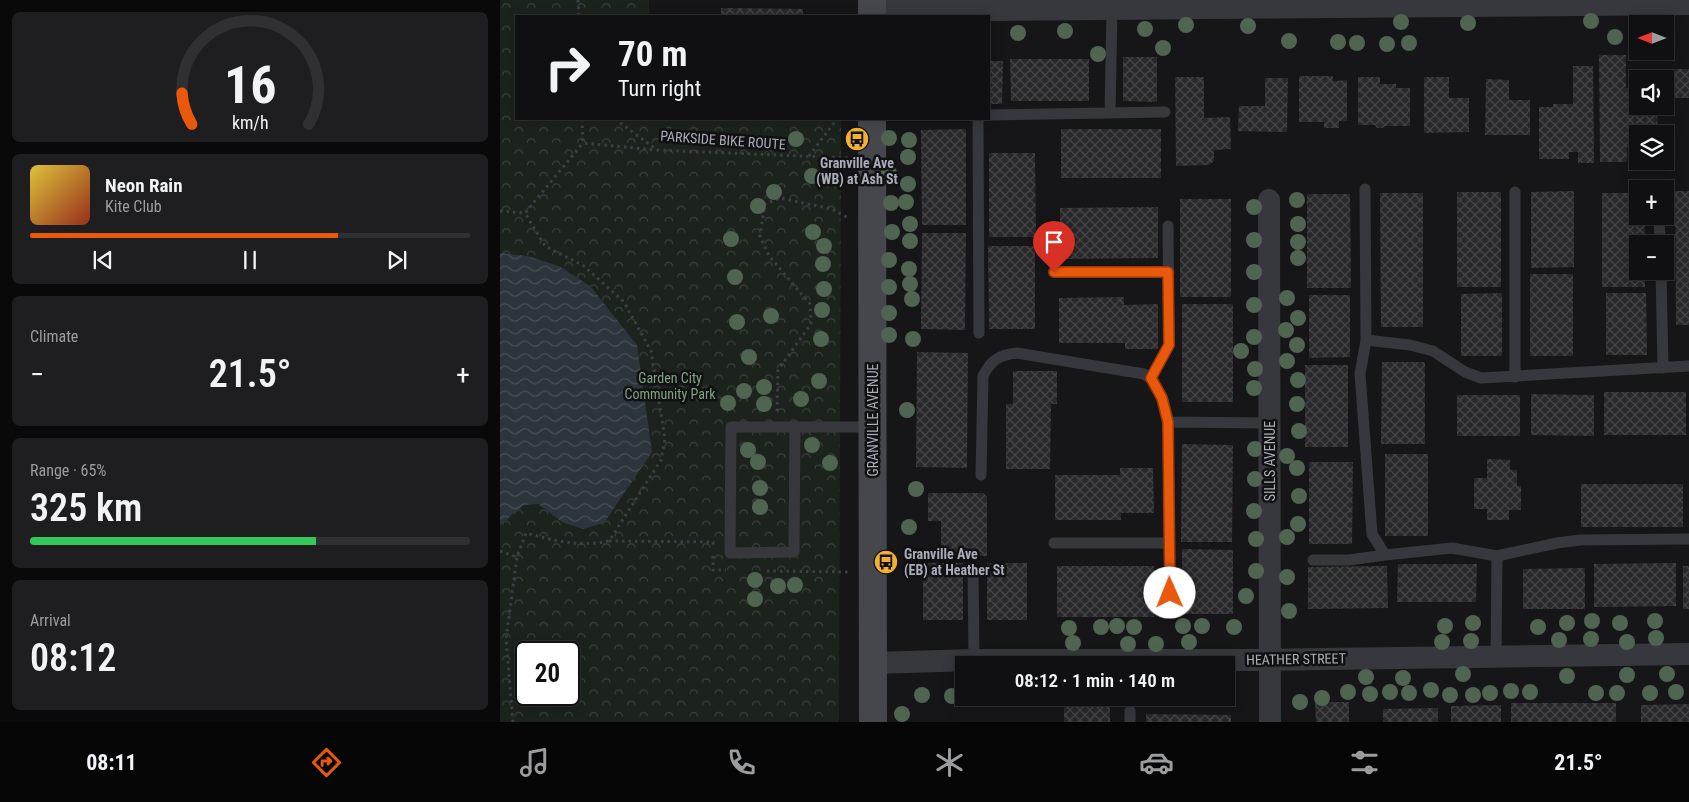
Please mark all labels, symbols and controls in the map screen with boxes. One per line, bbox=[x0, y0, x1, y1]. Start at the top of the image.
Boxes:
north arrow bbox=[1629, 15, 1674, 60]
map controls bbox=[1629, 15, 1674, 280]
text: 70 m bbox=[618, 34, 687, 75]
icon: right bbox=[535, 35, 600, 100]
text: 16 bbox=[224, 55, 276, 116]
button: sound bbox=[1629, 70, 1674, 115]
text: Turn right bbox=[618, 76, 701, 101]
text: km/h bbox=[232, 112, 268, 133]
button: layers bbox=[1629, 125, 1674, 170]
bus stop icon: Granville Ave (WB) at Ash St bbox=[844, 126, 870, 152]
street label: PARKSIDE BIKE ROUTE bbox=[660, 128, 786, 152]
place label: Granville Ave (WB) at Ash St bbox=[816, 155, 898, 188]
text: Neon Rain bbox=[105, 174, 183, 197]
button: + bbox=[1629, 180, 1674, 225]
text: Kite Club bbox=[105, 197, 162, 216]
pin bbox=[1033, 221, 1075, 272]
icon: arrive bbox=[1040, 228, 1068, 256]
button: − bbox=[1629, 235, 1674, 280]
icon: previous bbox=[89, 246, 117, 274]
icon: pause bbox=[236, 246, 264, 274]
icon: next bbox=[383, 246, 411, 274]
text: Climate bbox=[30, 327, 78, 346]
text: 21.5° bbox=[209, 352, 291, 396]
text: − bbox=[30, 358, 44, 391]
text: + bbox=[456, 358, 470, 391]
street label: GRANVILLE AVENUE bbox=[865, 363, 881, 477]
park label: Garden City Community Park bbox=[625, 370, 716, 402]
street label: SILLS AVENUE bbox=[1262, 421, 1278, 501]
text: Range · 65% bbox=[30, 461, 106, 480]
text: 325 km bbox=[30, 486, 142, 530]
place label: Granville Ave (EB) at Heather St bbox=[904, 546, 1005, 579]
bus stop icon: Granville Ave (EB) at Heather St bbox=[873, 549, 899, 575]
position arrow bbox=[1143, 566, 1195, 618]
text: Arrival bbox=[30, 611, 71, 630]
text: 08:12 bbox=[30, 636, 116, 680]
speed limit sign: 20 bbox=[515, 641, 580, 706]
street label: HEATHER STREET bbox=[1246, 650, 1346, 668]
text: 08:12 · 1 min · 140 m bbox=[1015, 669, 1175, 692]
icon: directions bbox=[309, 745, 344, 780]
icon: music bbox=[517, 745, 552, 780]
icon: phone bbox=[724, 745, 759, 780]
icon: climate bbox=[932, 745, 967, 780]
icon: car bbox=[1139, 745, 1174, 780]
icon: filters bbox=[1347, 745, 1382, 780]
text: 08:11 bbox=[86, 750, 137, 775]
text: 21.5° bbox=[1554, 750, 1603, 775]

